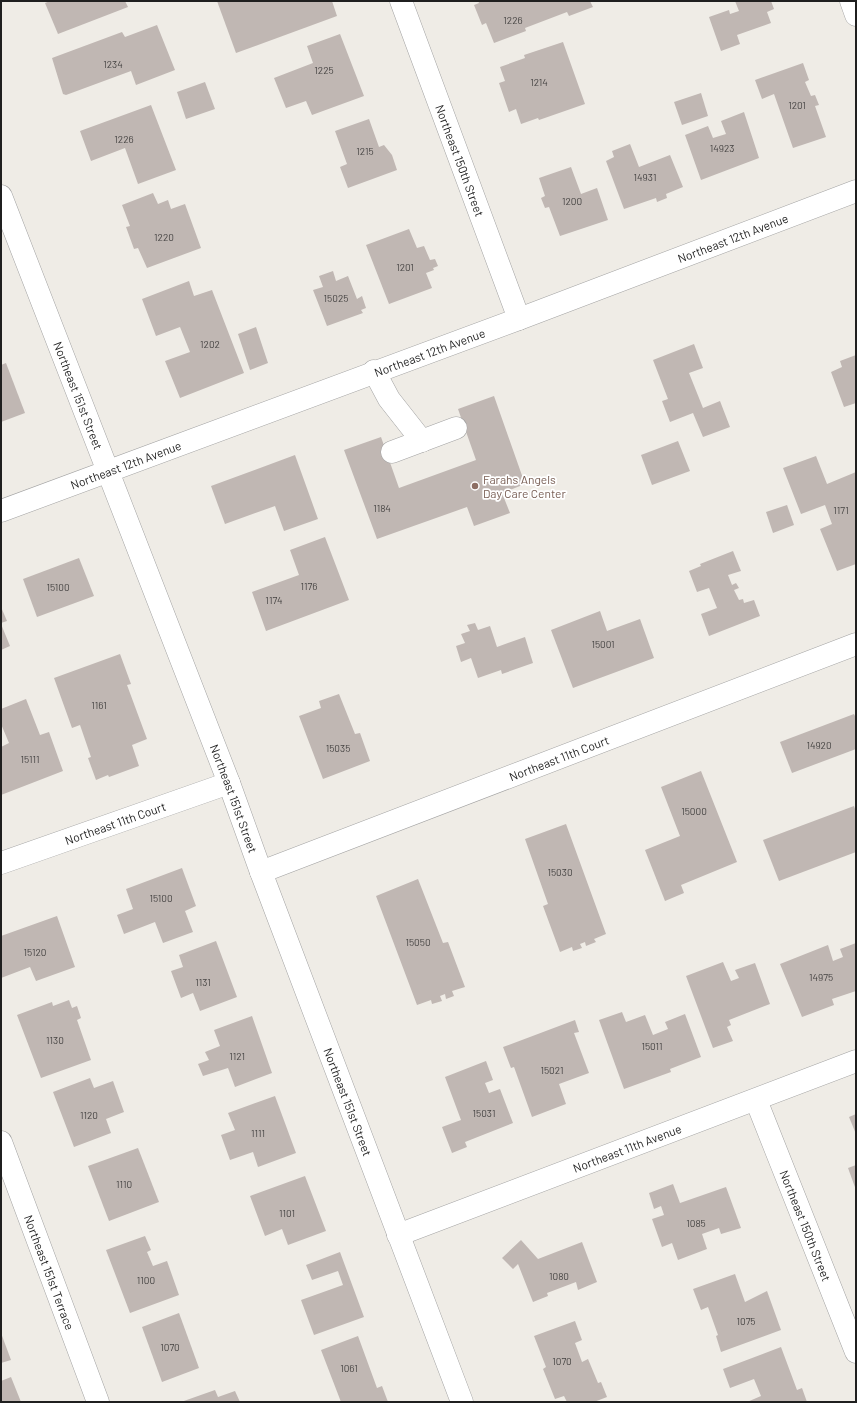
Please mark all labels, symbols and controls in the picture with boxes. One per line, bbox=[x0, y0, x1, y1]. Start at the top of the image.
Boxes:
house number: 1226 bbox=[503, 14, 523, 26]
house number: 1234 bbox=[103, 58, 123, 70]
house number: 1225 bbox=[314, 64, 334, 76]
house number: 1214 bbox=[530, 76, 548, 88]
house number: 1201 bbox=[788, 99, 806, 111]
street label: Northeast 150th Street bbox=[433, 103, 487, 218]
house number: 1226 bbox=[114, 133, 134, 145]
house number: 14923 bbox=[710, 142, 734, 154]
house number: 1215 bbox=[356, 145, 374, 157]
house number: 14931 bbox=[634, 171, 656, 183]
house number: 1200 bbox=[562, 195, 582, 207]
street label: Northeast 12th Avenue bbox=[675, 211, 790, 265]
house number: 1220 bbox=[154, 231, 174, 243]
house number: 1201 bbox=[396, 261, 414, 273]
house number: 15025 bbox=[324, 292, 348, 304]
street label: Northeast 12th Avenue bbox=[372, 325, 487, 379]
house number: 1202 bbox=[200, 338, 220, 350]
street label: Northeast 151st Street bbox=[51, 340, 106, 451]
street label: Northeast 12th Avenue bbox=[68, 438, 183, 492]
place label: Farahs Angels Day Care Center bbox=[483, 472, 566, 500]
marker: Farahs Angels Day Care Center bbox=[470, 481, 480, 491]
house number: 1184 bbox=[373, 502, 391, 514]
house number: 1171 bbox=[833, 504, 849, 516]
house number: 1176 bbox=[301, 580, 317, 592]
house number: 15100 bbox=[46, 581, 70, 593]
house number: 1174 bbox=[265, 594, 283, 606]
house number: 15001 bbox=[591, 638, 615, 650]
house number: 1161 bbox=[91, 699, 107, 711]
street label: Northeast 11th Court bbox=[507, 732, 611, 783]
house number: 14920 bbox=[806, 739, 832, 751]
street label: Northeast 151st Street bbox=[208, 742, 260, 855]
house number: 15035 bbox=[326, 742, 350, 754]
house number: 15111 bbox=[21, 753, 39, 765]
street label: Northeast 11th Court bbox=[63, 799, 167, 847]
house number: 15000 bbox=[681, 805, 707, 817]
house number: 15030 bbox=[547, 866, 573, 878]
house number: 15100 bbox=[149, 892, 173, 904]
house number: 15050 bbox=[405, 936, 431, 948]
house number: 15120 bbox=[24, 946, 46, 958]
house number: 14975 bbox=[809, 971, 833, 983]
house number: 1131 bbox=[195, 976, 211, 988]
house number: 1130 bbox=[46, 1034, 64, 1046]
house number: 15011 bbox=[641, 1040, 663, 1052]
street label: Northeast 151st Street bbox=[321, 1046, 375, 1158]
house number: 1121 bbox=[229, 1050, 245, 1062]
house number: 15021 bbox=[540, 1064, 564, 1076]
house number: 15031 bbox=[473, 1107, 495, 1119]
house number: 1120 bbox=[80, 1109, 98, 1121]
street label: Northeast 11th Avenue bbox=[571, 1121, 683, 1175]
house number: 1111 bbox=[251, 1127, 265, 1139]
street label: Northeast 150th Street bbox=[777, 1168, 834, 1283]
house number: 1110 bbox=[116, 1178, 132, 1190]
house number: 1101 bbox=[279, 1207, 295, 1219]
street label: Northeast 151st Terrace bbox=[22, 1213, 77, 1332]
house number: 1085 bbox=[686, 1217, 706, 1229]
house number: 1080 bbox=[549, 1270, 569, 1282]
house number: 1100 bbox=[137, 1274, 155, 1286]
house number: 1075 bbox=[736, 1315, 756, 1327]
house number: 1070 bbox=[160, 1341, 180, 1353]
house number: 1070 bbox=[552, 1355, 572, 1367]
house number: 1061 bbox=[340, 1362, 358, 1374]

